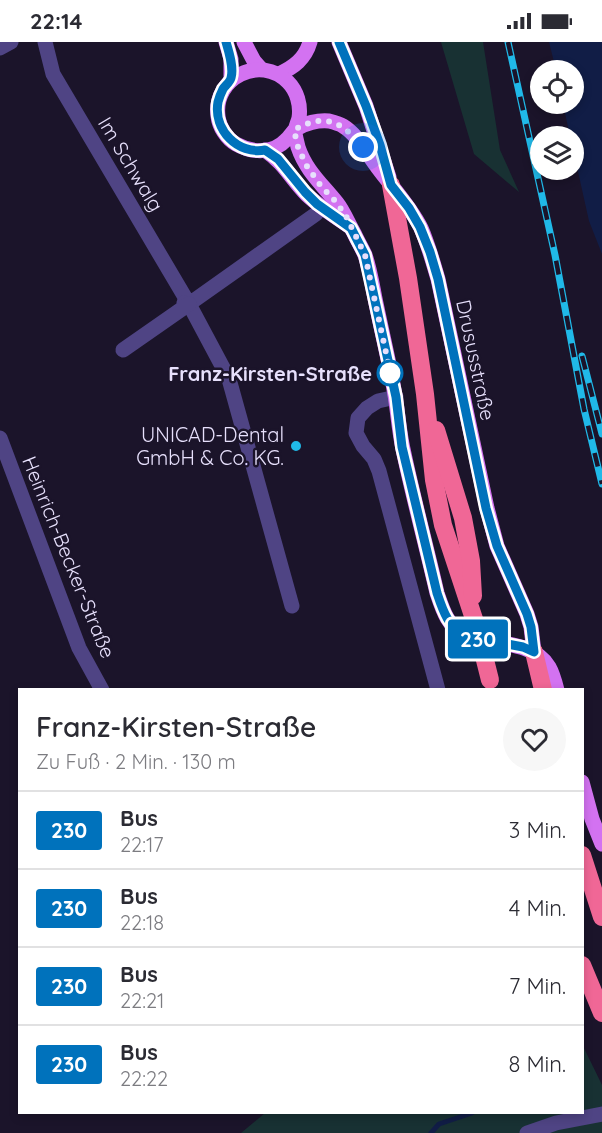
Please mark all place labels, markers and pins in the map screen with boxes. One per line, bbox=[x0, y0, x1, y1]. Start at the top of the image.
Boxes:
marker: Franz-Kirsten-Straße bbox=[377, 360, 403, 386]
place label: Franz-Kirsten-Straße bbox=[168, 361, 372, 386]
place label: UNICAD-Dental GmbH & Co. KG. bbox=[136, 422, 284, 470]
marker: UNICAD-Dental GmbH & Co. KG. bbox=[289, 439, 303, 453]

